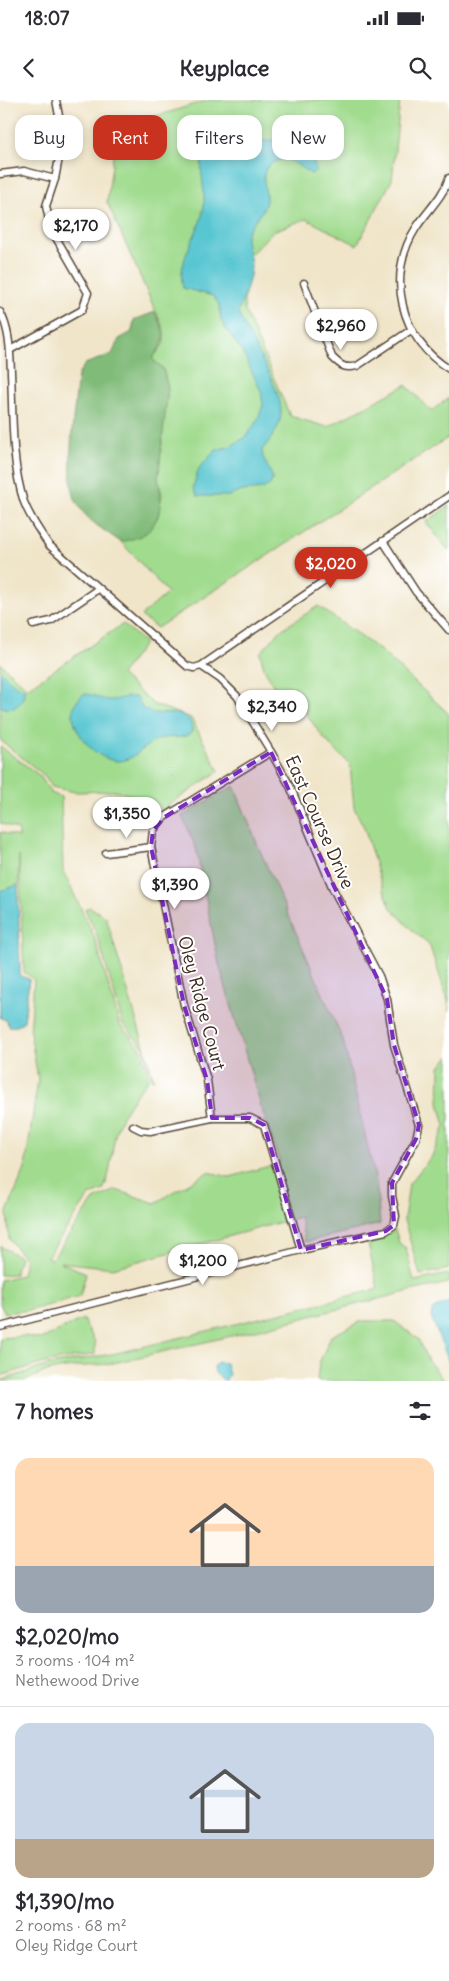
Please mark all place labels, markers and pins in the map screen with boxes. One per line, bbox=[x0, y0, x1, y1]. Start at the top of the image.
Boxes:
pin: $2,170 bbox=[35, 208, 117, 251]
pin: $2,960 bbox=[300, 308, 382, 351]
pin: $2,020 bbox=[290, 546, 372, 589]
pin: $2,340 bbox=[231, 690, 313, 732]
pin: $1,350 bbox=[86, 796, 168, 839]
pin: $1,390 bbox=[134, 868, 216, 910]
pin: $1,200 bbox=[162, 1244, 244, 1286]

